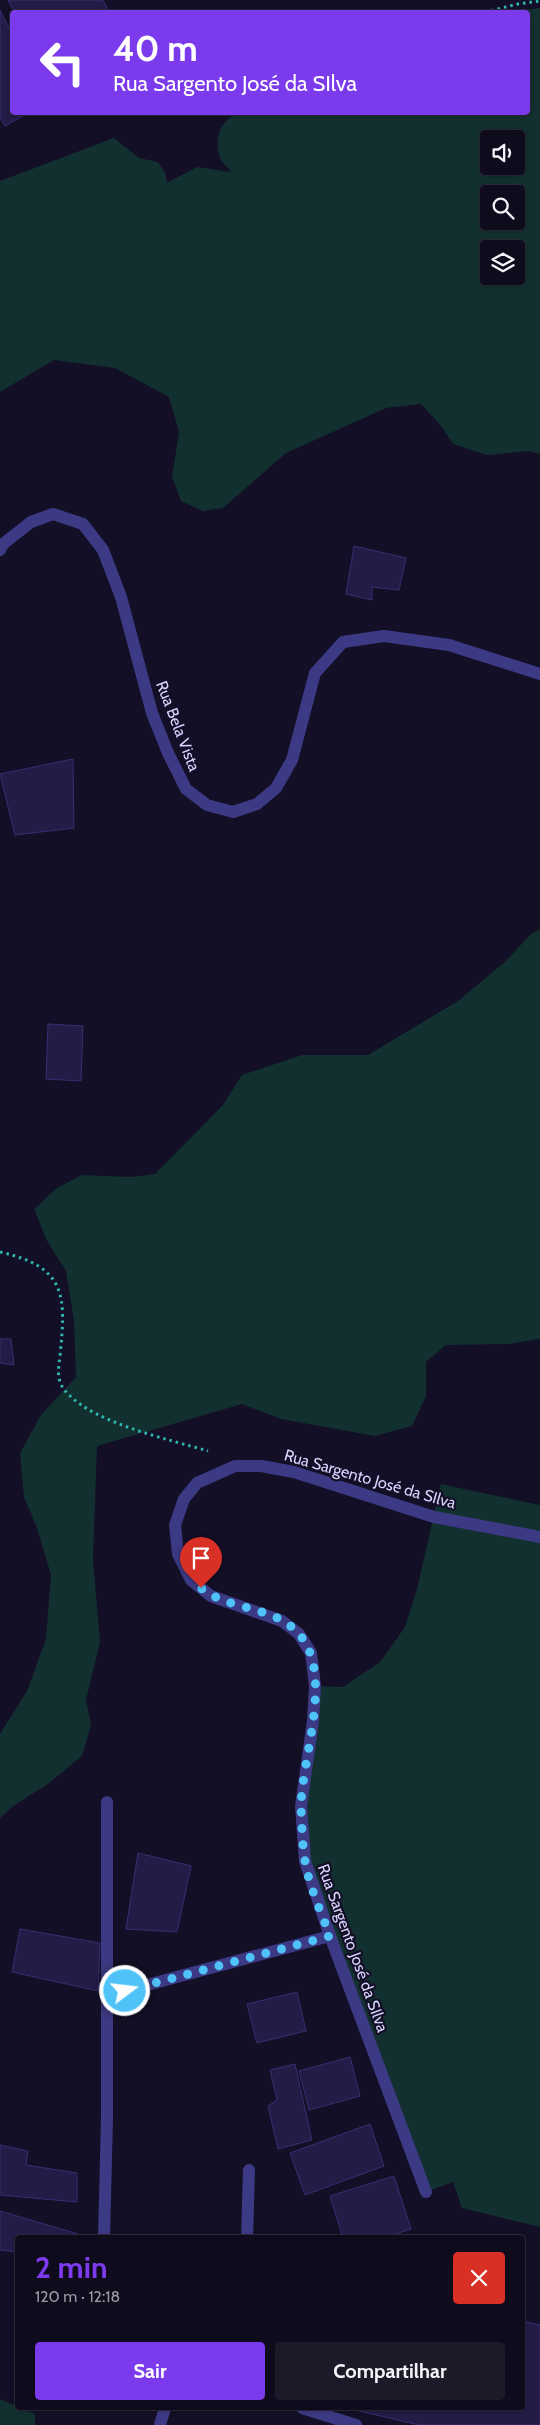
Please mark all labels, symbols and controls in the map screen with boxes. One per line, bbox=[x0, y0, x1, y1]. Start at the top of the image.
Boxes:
text: 40 m bbox=[113, 27, 198, 70]
icon: left bbox=[30, 30, 95, 95]
text: Rua Sargento José da SIlva bbox=[113, 70, 357, 97]
map controls bbox=[480, 130, 525, 285]
button: sound bbox=[480, 130, 525, 175]
button: search bbox=[480, 185, 525, 230]
button: layers bbox=[480, 240, 525, 285]
street label: Rua Bela Vista bbox=[152, 678, 204, 774]
street label: Rua Sargento José da SIlva bbox=[282, 1445, 458, 1513]
pin bbox=[180, 1537, 222, 1588]
icon: arrive bbox=[187, 1544, 215, 1572]
street label: Rua Sargento José da SIlva bbox=[314, 1861, 392, 2035]
position arrow bbox=[98, 1964, 150, 2016]
text: 2 min bbox=[35, 2249, 107, 2286]
button: close bbox=[453, 2252, 505, 2304]
text: 120 m · 12:18 bbox=[35, 2287, 120, 2306]
button: Sair bbox=[35, 2342, 265, 2400]
button: Compartilhar bbox=[275, 2342, 505, 2400]

